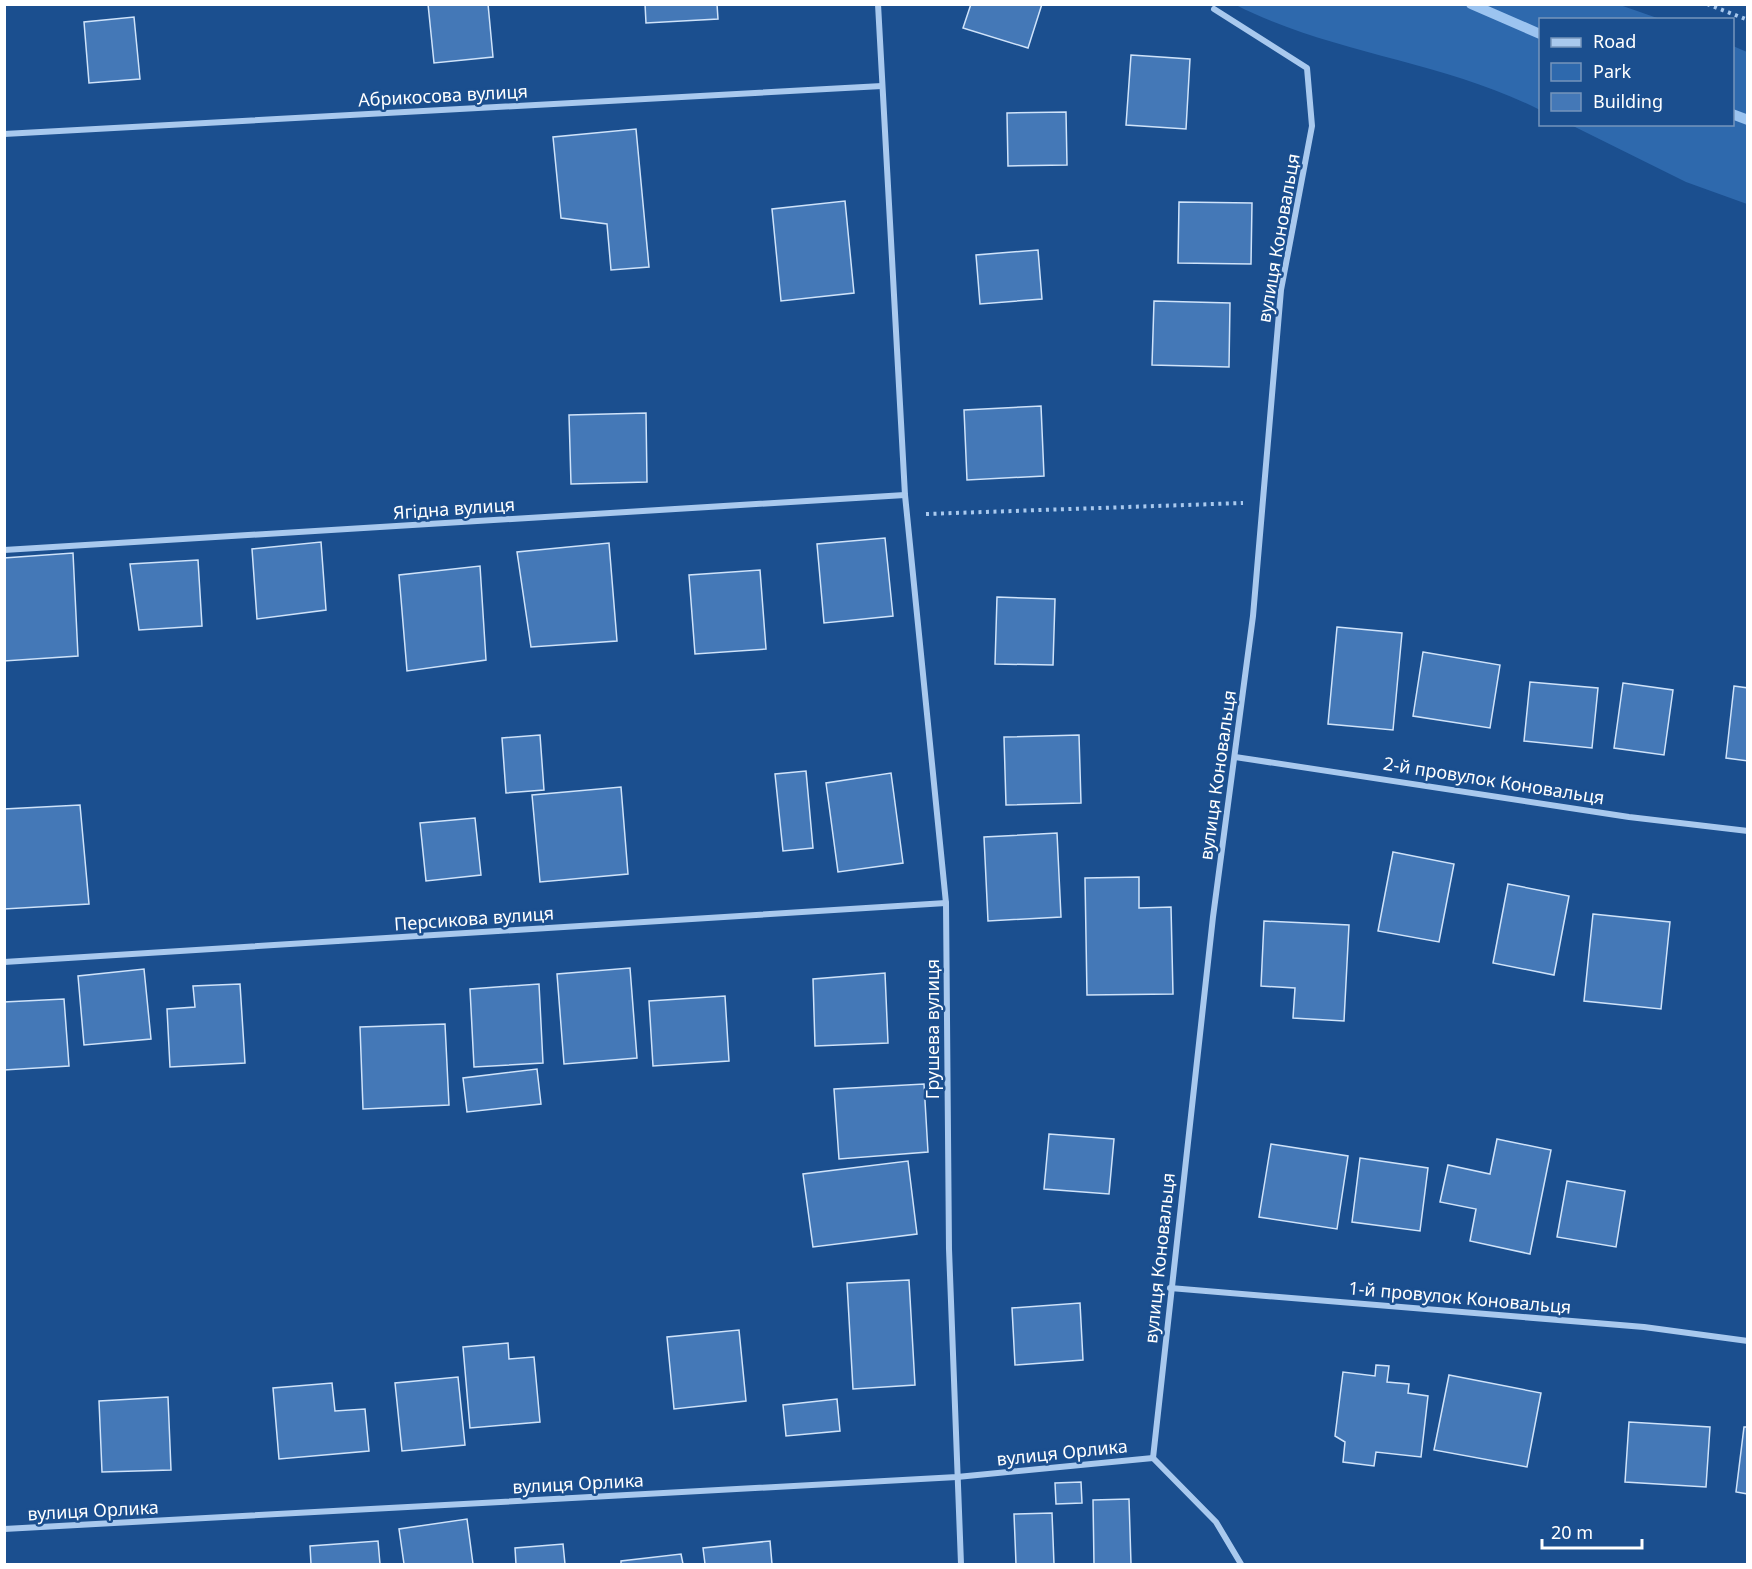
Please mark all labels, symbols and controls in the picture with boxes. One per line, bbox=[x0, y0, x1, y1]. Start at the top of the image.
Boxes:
legend bbox=[1539, 18, 1734, 126]
text: Road bbox=[1593, 29, 1636, 53]
text: Park bbox=[1593, 59, 1631, 83]
street label: Абрикосова вулиця bbox=[358, 79, 528, 111]
text: Building bbox=[1593, 89, 1663, 113]
street label: вулиця Коновальця bbox=[1251, 152, 1305, 324]
street label: Ягідна вулиця bbox=[392, 492, 516, 524]
street label: вулиця Коновальця bbox=[1193, 688, 1241, 862]
street label: 2-й провулок Коновальця bbox=[1382, 751, 1606, 809]
street label: Персикова вулиця bbox=[393, 900, 555, 936]
street label: Грушева вулиця bbox=[920, 959, 944, 1099]
street label: вулиця Коновальця bbox=[1138, 1172, 1180, 1344]
street label: 1-й провулок Коновальця bbox=[1348, 1275, 1572, 1319]
street label: вулиця Орлика bbox=[995, 1433, 1129, 1471]
street label: вулиця Орлика bbox=[512, 1468, 644, 1498]
street label: вулиця Орлика bbox=[27, 1495, 159, 1525]
scale bar bbox=[1542, 1512, 1642, 1550]
text: 20 m bbox=[1551, 1520, 1593, 1544]

